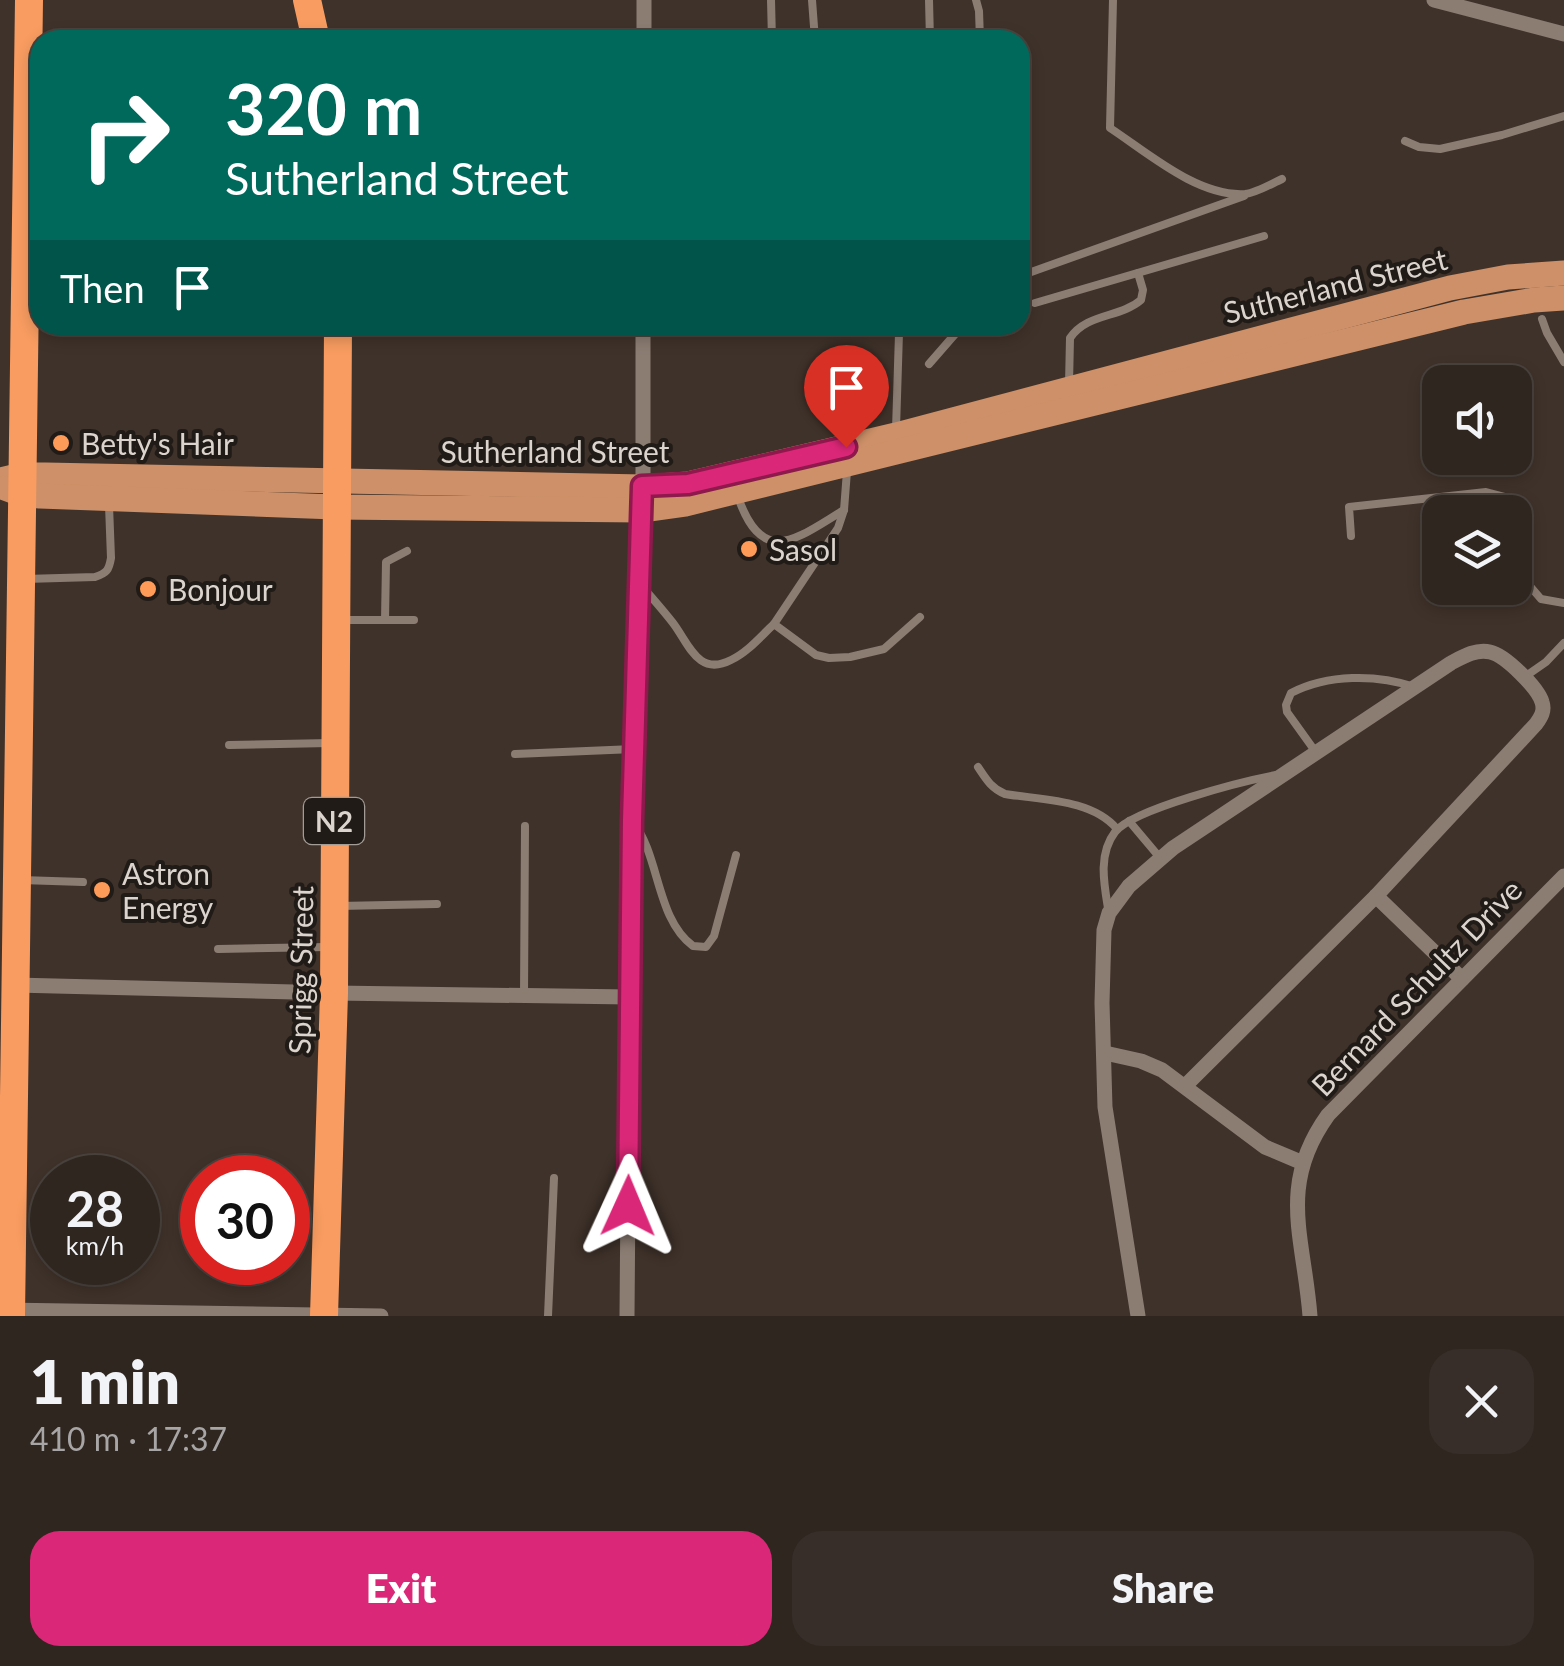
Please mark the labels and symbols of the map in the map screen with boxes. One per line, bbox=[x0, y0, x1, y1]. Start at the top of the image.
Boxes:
street label: Sutherland Street bbox=[1219, 240, 1451, 330]
pin bbox=[804, 345, 889, 448]
place label: Betty's Hair bbox=[81, 425, 234, 461]
marker: Betty's Hair bbox=[50, 432, 72, 454]
street label: Sutherland Street bbox=[440, 433, 670, 469]
place label: Sasol bbox=[769, 531, 837, 567]
marker: Sasol bbox=[738, 538, 760, 560]
place label: Bonjour bbox=[168, 571, 273, 607]
marker: Bonjour bbox=[137, 578, 159, 600]
road number: N2 bbox=[304, 798, 364, 844]
place label: Astron Energy bbox=[122, 855, 214, 925]
street label: Bernard Schultz Drive bbox=[1303, 871, 1529, 1103]
marker: Astron Energy bbox=[91, 879, 113, 901]
street label: Sprigg Street bbox=[281, 885, 319, 1055]
position arrow bbox=[576, 1154, 680, 1258]
speed limit sign: 30 bbox=[180, 1155, 310, 1285]

